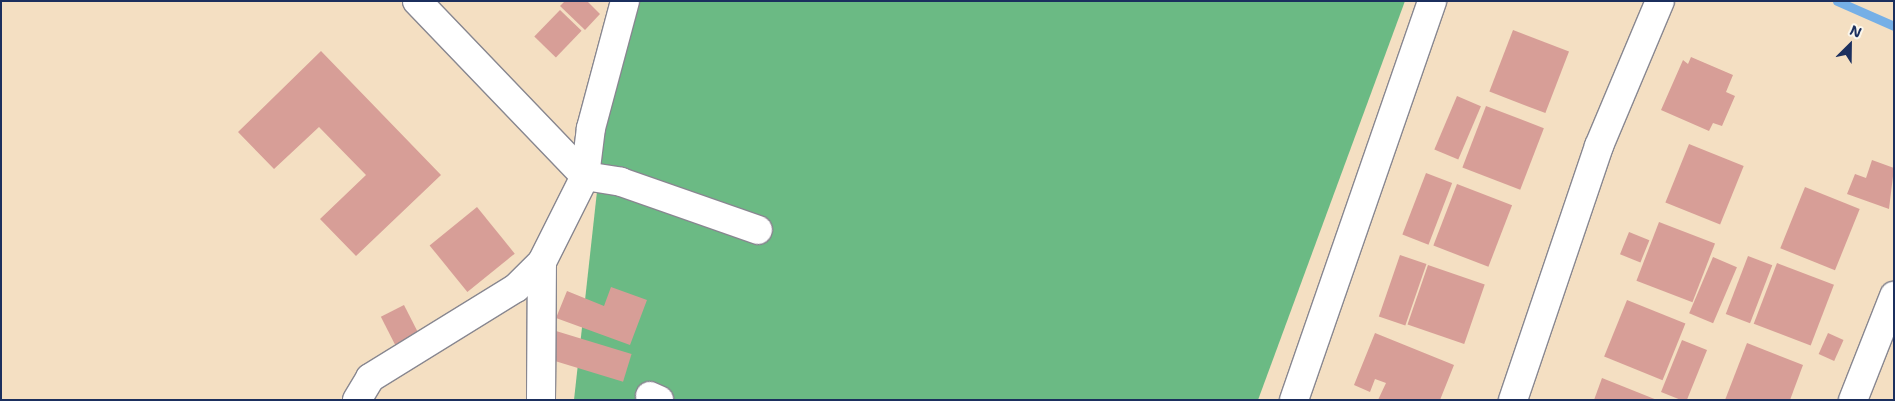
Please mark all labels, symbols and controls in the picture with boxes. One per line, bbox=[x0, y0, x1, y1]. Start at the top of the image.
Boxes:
north arrow bbox=[1825, 20, 1875, 70]
text: N bbox=[1847, 21, 1864, 42]

